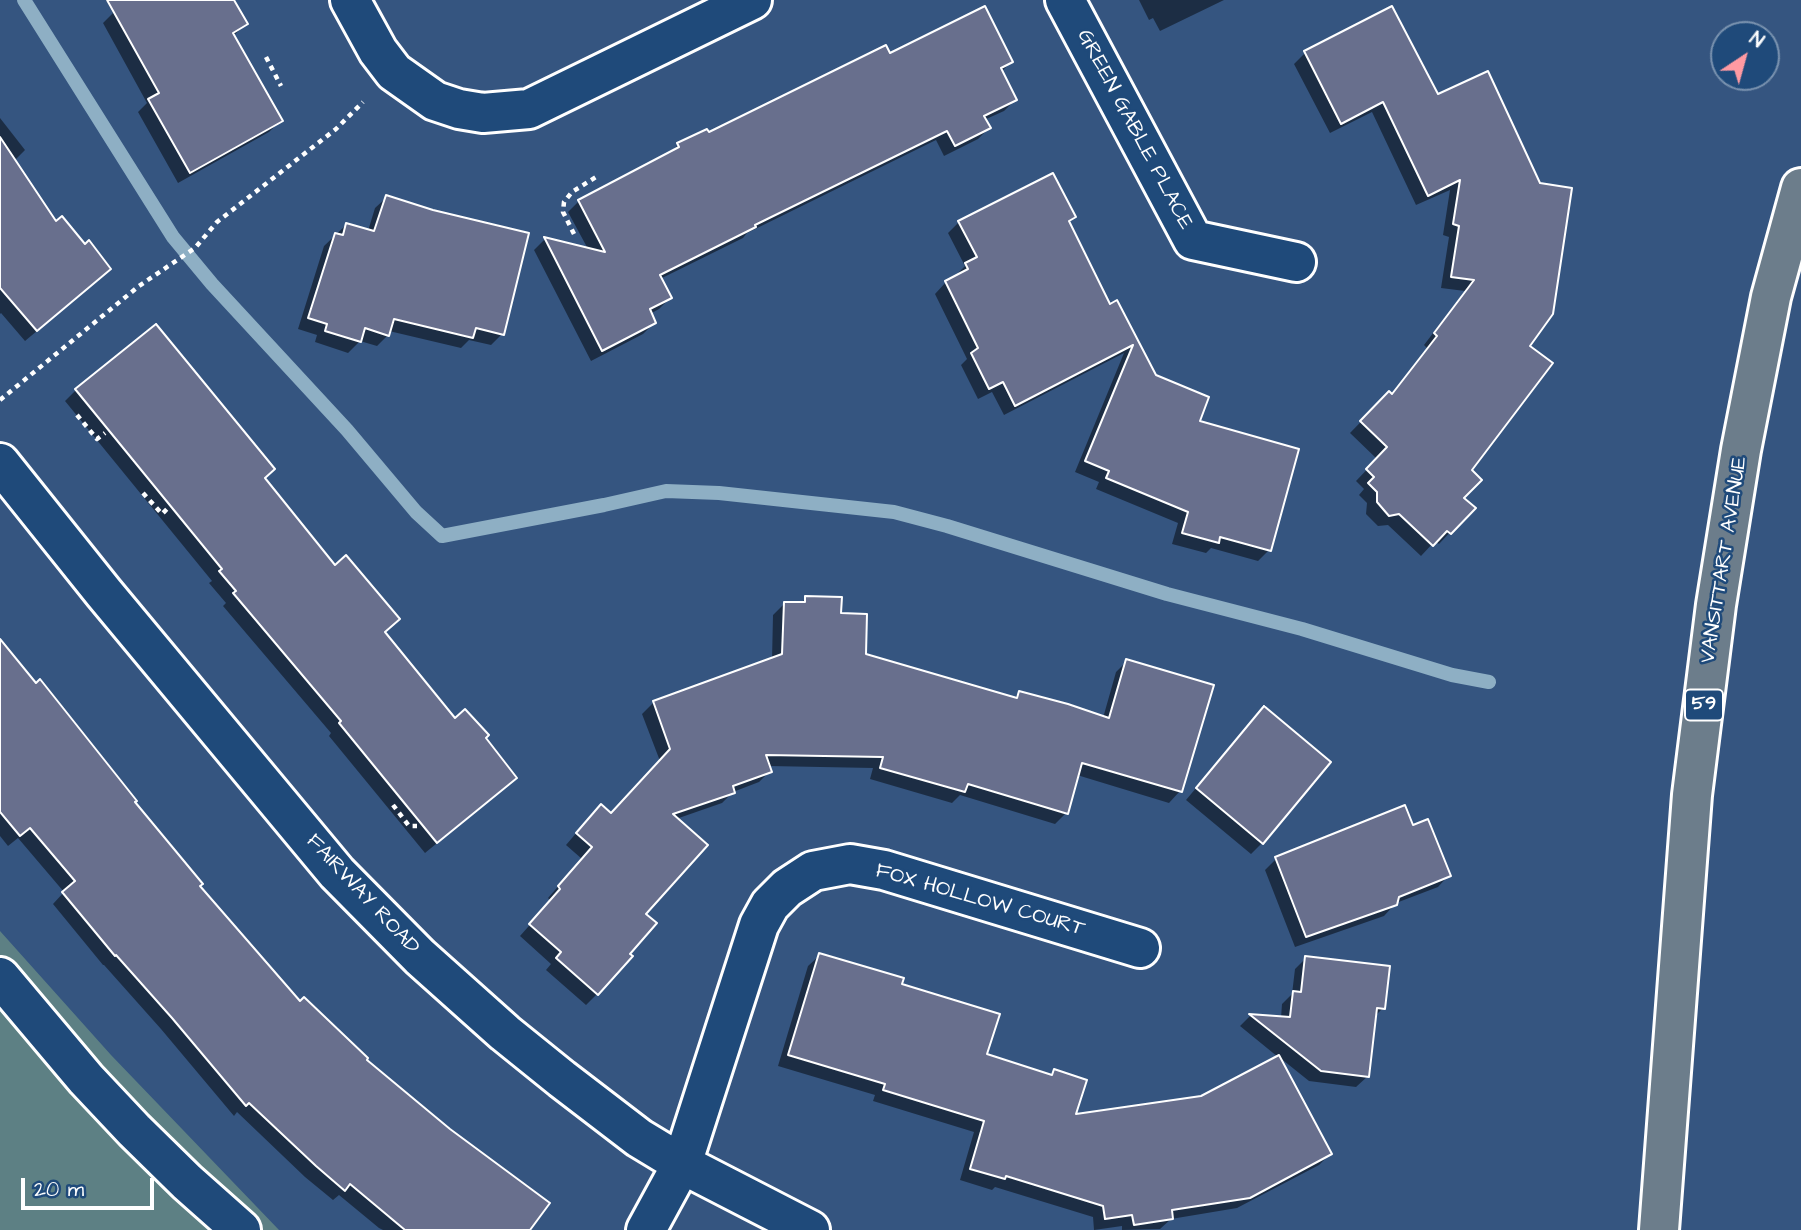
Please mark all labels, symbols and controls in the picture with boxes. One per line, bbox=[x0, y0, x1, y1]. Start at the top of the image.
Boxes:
north arrow bbox=[1710, 21, 1780, 91]
street label: GREEN GABLE PLACE bbox=[1071, 26, 1197, 234]
text: N bbox=[1744, 26, 1769, 55]
street label: VANSITTART AVENUE bbox=[1696, 455, 1754, 665]
road number: 59 bbox=[1685, 690, 1723, 720]
street label: FAIRWAY ROAD bbox=[300, 830, 424, 960]
street label: FOX HOLLOW COURT bbox=[872, 859, 1088, 943]
scale bar bbox=[24, 1164, 158, 1208]
text: 20 m bbox=[34, 1175, 84, 1204]

